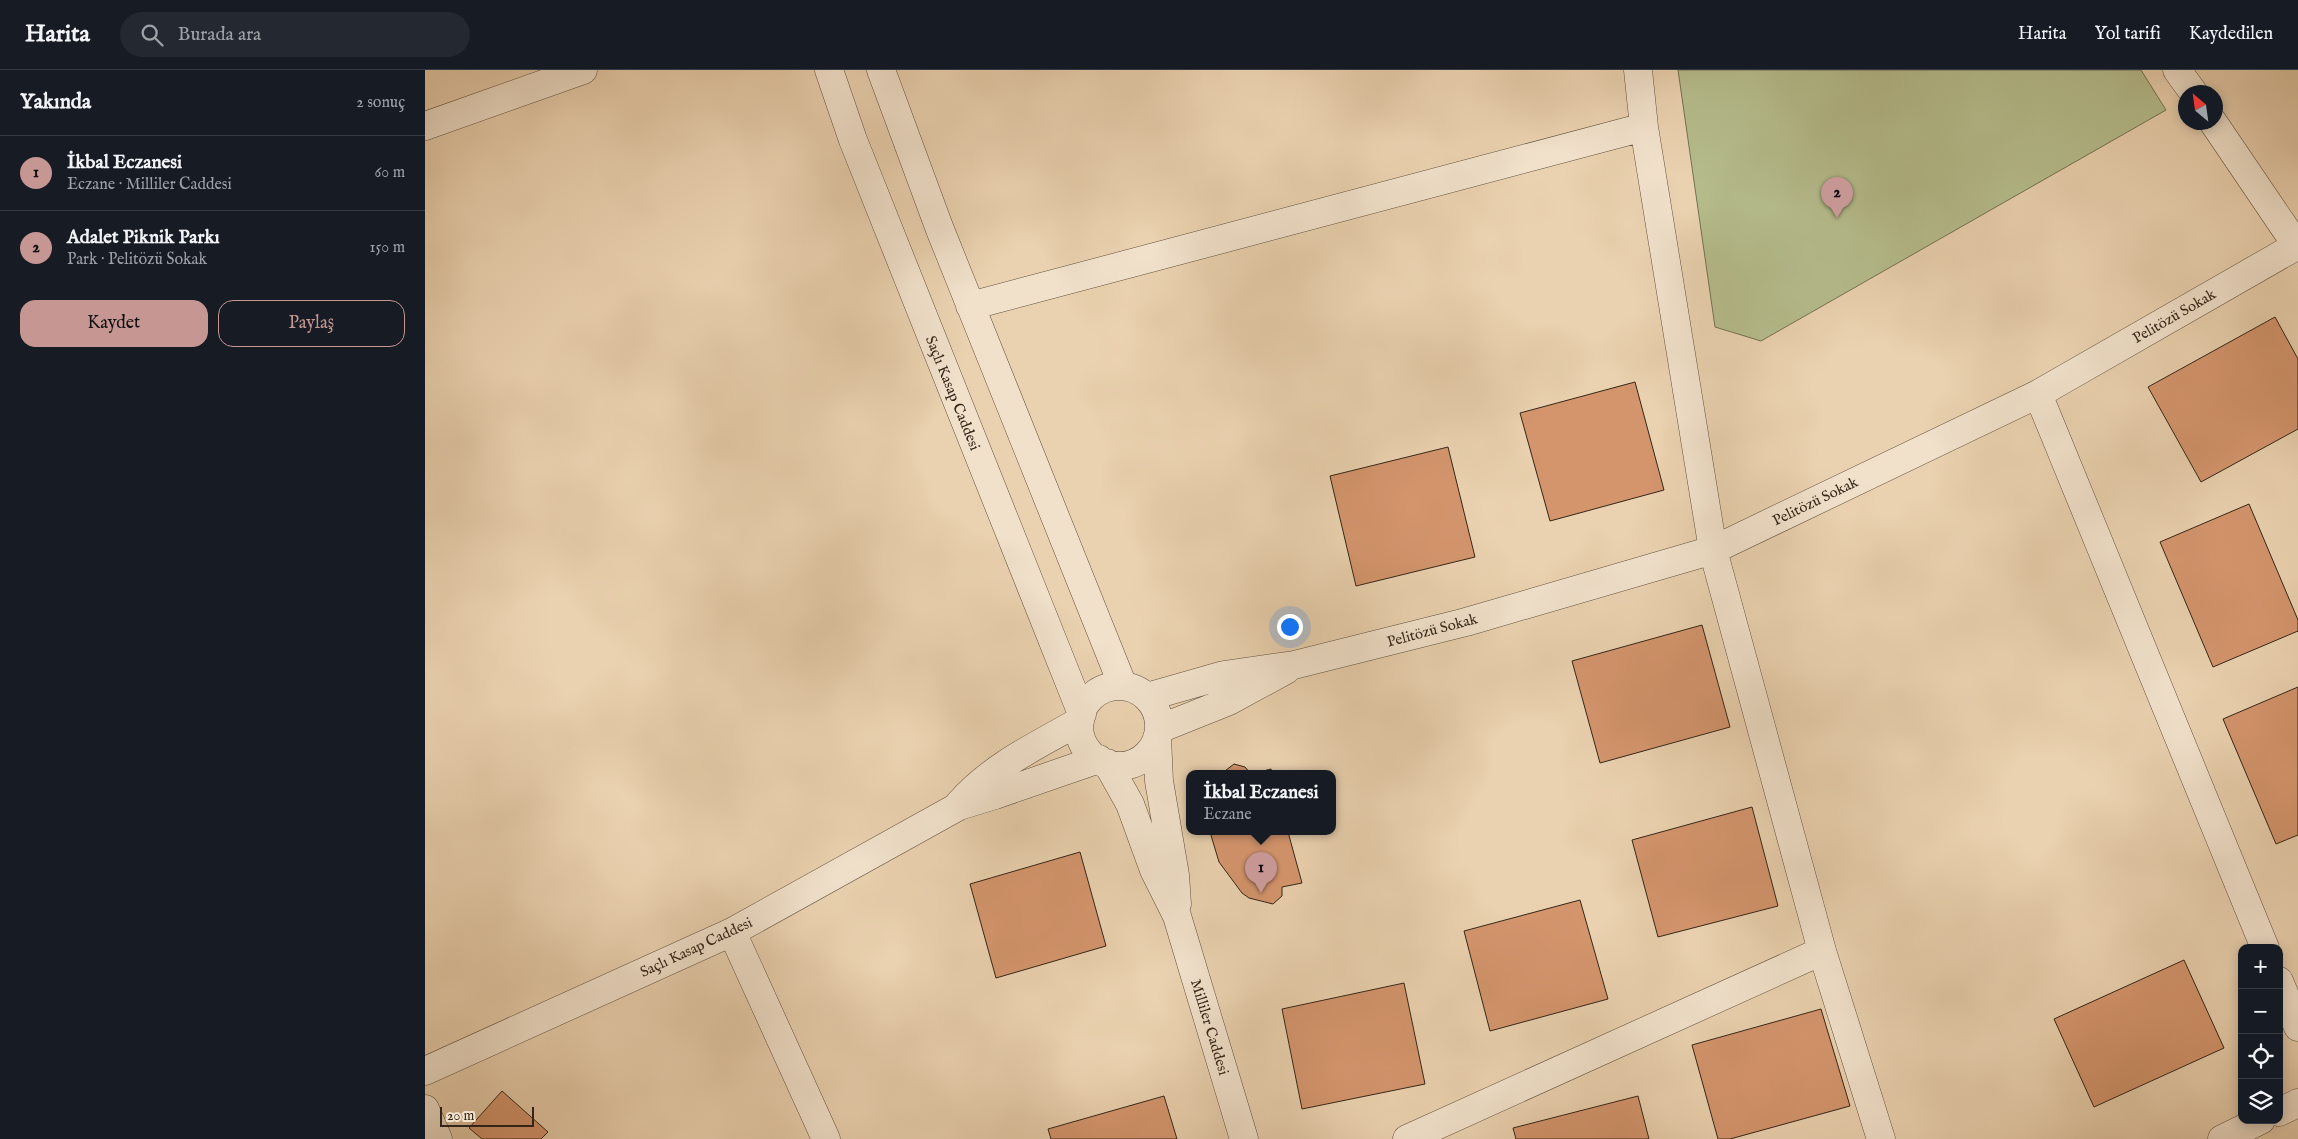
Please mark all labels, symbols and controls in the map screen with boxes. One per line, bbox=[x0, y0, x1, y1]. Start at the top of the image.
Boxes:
search box bbox=[120, 12, 470, 57]
text: Harita bbox=[25, 19, 90, 50]
icon: search bbox=[138, 21, 166, 49]
text: Burada ara bbox=[178, 23, 261, 47]
text: Harita bbox=[2018, 23, 2067, 46]
text: Yol tarifi bbox=[2095, 23, 2161, 46]
text: Kaydedilen bbox=[2189, 23, 2273, 46]
north arrow bbox=[2178, 85, 2223, 130]
text: Yakında bbox=[20, 89, 91, 116]
text: 2 sonuç bbox=[356, 93, 405, 113]
text: İkbal Eczanesi bbox=[67, 151, 182, 175]
text: 1 bbox=[33, 163, 39, 183]
text: 60 m bbox=[375, 163, 405, 183]
text: Eczane · Milliler Caddesi bbox=[67, 175, 232, 195]
pin: 2 bbox=[1821, 177, 1853, 218]
text: Adalet Piknik Parkı bbox=[67, 226, 220, 250]
text: 2 bbox=[32, 238, 40, 258]
text: 150 m bbox=[370, 238, 405, 258]
text: Park · Pelitözü Sokak bbox=[67, 250, 207, 270]
street label: Pelitözü Sokak bbox=[2129, 284, 2220, 348]
button: Kaydet bbox=[20, 300, 208, 347]
button: Paylaş bbox=[218, 300, 405, 347]
street label: Saçlı Kasap Caddesi bbox=[921, 333, 984, 453]
street label: Pelitözü Sokak bbox=[1769, 472, 1862, 530]
street label: Pelitözü Sokak bbox=[1385, 609, 1480, 652]
your location bbox=[1277, 614, 1303, 640]
popup bbox=[1186, 770, 1336, 835]
text: İkbal Eczanesi bbox=[1204, 781, 1319, 805]
text: Eczane bbox=[1204, 805, 1252, 825]
pin: 1 bbox=[1245, 852, 1277, 893]
street label: Saçlı Kasap Caddesi bbox=[637, 913, 755, 982]
map controls bbox=[2238, 944, 2283, 1124]
button: + bbox=[2238, 944, 2283, 989]
street label: Milliler Caddesi bbox=[1186, 977, 1233, 1077]
button: − bbox=[2238, 989, 2283, 1034]
button: locate bbox=[2238, 1034, 2283, 1079]
button: layers bbox=[2238, 1079, 2283, 1124]
scale bar bbox=[440, 1104, 534, 1127]
text: 20 m bbox=[447, 1107, 474, 1125]

